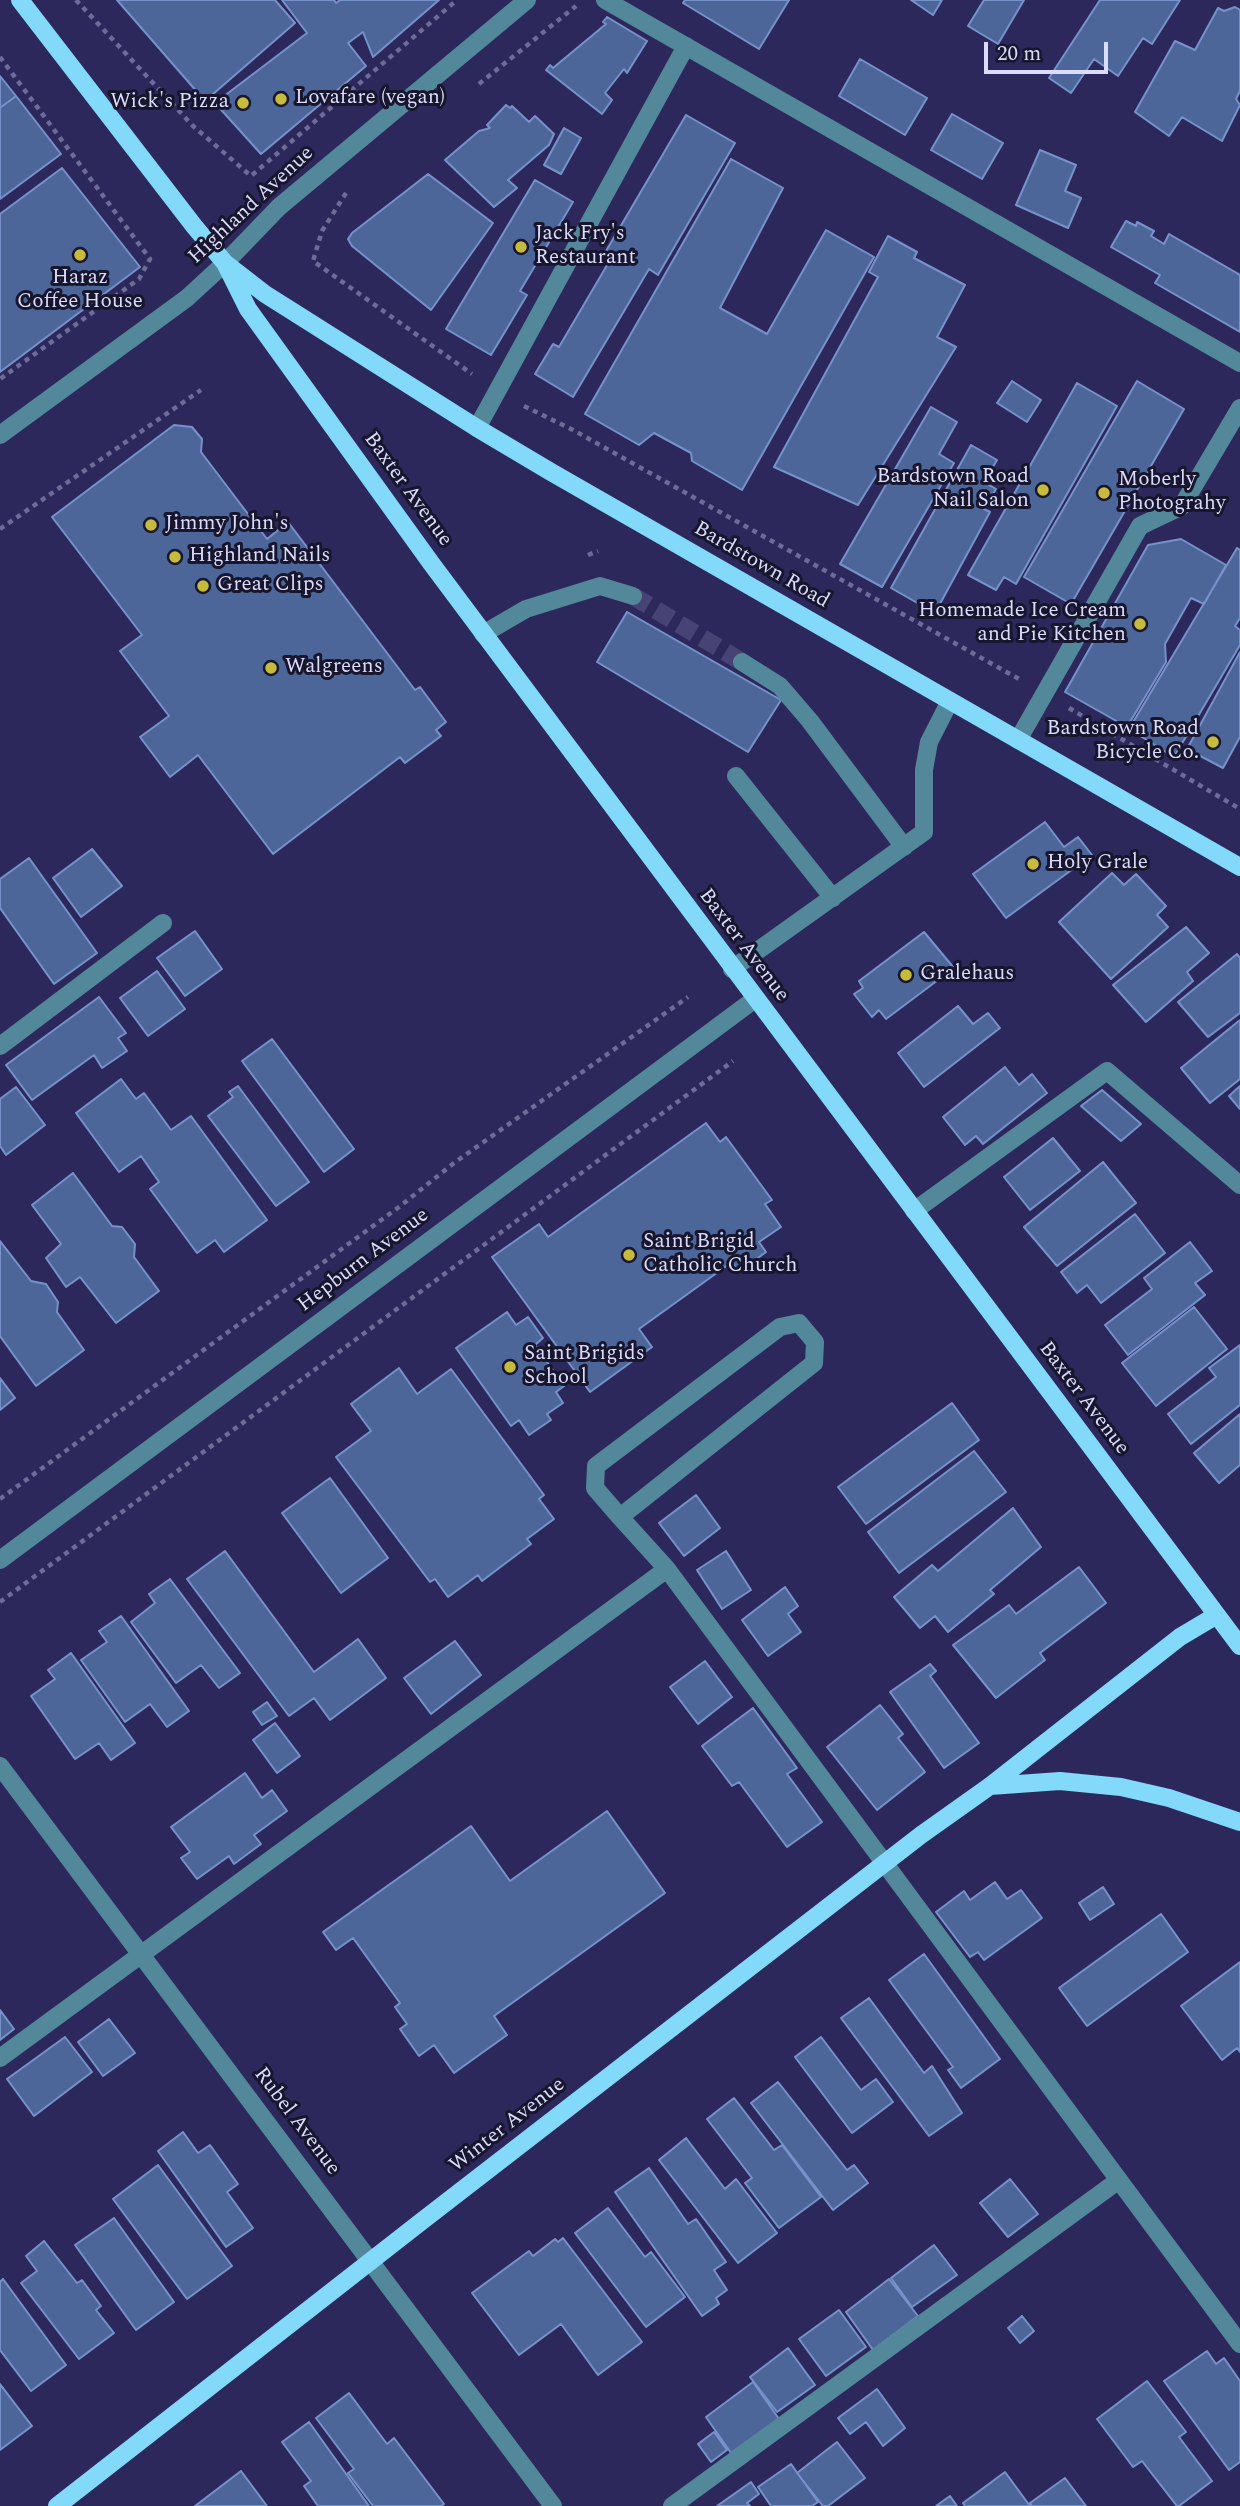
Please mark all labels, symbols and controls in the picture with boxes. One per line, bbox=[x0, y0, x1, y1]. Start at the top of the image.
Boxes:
scale bar bbox=[988, 28, 1112, 72]
text: 20 m bbox=[997, 38, 1041, 70]
place label: Lovafare (vegan) bbox=[295, 86, 445, 112]
place label: Wick's Pizza bbox=[110, 90, 229, 116]
marker: Lovafare (vegan) bbox=[273, 91, 289, 107]
marker: Wick's Pizza bbox=[235, 95, 251, 111]
street label: Highland Avenue bbox=[184, 142, 320, 270]
place label: Jack Fry's Restaurant bbox=[535, 222, 636, 272]
marker: Jack Fry's Restaurant bbox=[513, 239, 529, 255]
marker: Haraz Coffee House bbox=[72, 247, 88, 263]
place label: Haraz Coffee House bbox=[17, 266, 143, 316]
street label: Baxter Avenue bbox=[357, 428, 457, 552]
place label: Bardstown Road Nail Salon bbox=[877, 465, 1029, 515]
place label: Moberly Photograhy bbox=[1118, 468, 1226, 518]
marker: Bardstown Road Nail Salon bbox=[1035, 482, 1051, 498]
marker: Moberly Photograhy bbox=[1096, 485, 1112, 501]
place label: Jimmy John's bbox=[165, 512, 289, 538]
marker: Jimmy John's bbox=[143, 517, 159, 533]
street label: Bardstown Road bbox=[689, 517, 833, 615]
place label: Highland Nails bbox=[189, 544, 330, 570]
marker: Highland Nails bbox=[167, 549, 183, 565]
place label: Great Clips bbox=[217, 573, 324, 599]
marker: Great Clips bbox=[195, 578, 211, 594]
place label: Homemade Ice Cream and Pie Kitchen bbox=[918, 599, 1126, 649]
marker: Homemade Ice Cream and Pie Kitchen bbox=[1132, 616, 1148, 632]
place label: Walgreens bbox=[285, 655, 383, 681]
marker: Walgreens bbox=[263, 660, 279, 676]
place label: Bardstown Road Bicycle Co. bbox=[1047, 717, 1199, 767]
marker: Bardstown Road Bicycle Co. bbox=[1205, 734, 1221, 750]
place label: Holy Grale bbox=[1047, 851, 1148, 877]
marker: Holy Grale bbox=[1025, 856, 1041, 872]
street label: Baxter Avenue bbox=[692, 885, 794, 1007]
place label: Gralehaus bbox=[920, 962, 1014, 988]
marker: Gralehaus bbox=[898, 967, 914, 983]
street label: Hepburn Avenue bbox=[293, 1204, 435, 1318]
place label: Saint Brigid Catholic Church bbox=[643, 1230, 797, 1280]
marker: Saint Brigid Catholic Church bbox=[621, 1247, 637, 1263]
street label: Baxter Avenue bbox=[1032, 1338, 1134, 1460]
place label: Saint Brigids School bbox=[524, 1342, 645, 1392]
marker: Saint Brigids School bbox=[502, 1359, 518, 1375]
street label: Rubel Avenue bbox=[247, 2063, 345, 2181]
street label: Winter Avenue bbox=[445, 2073, 571, 2179]

